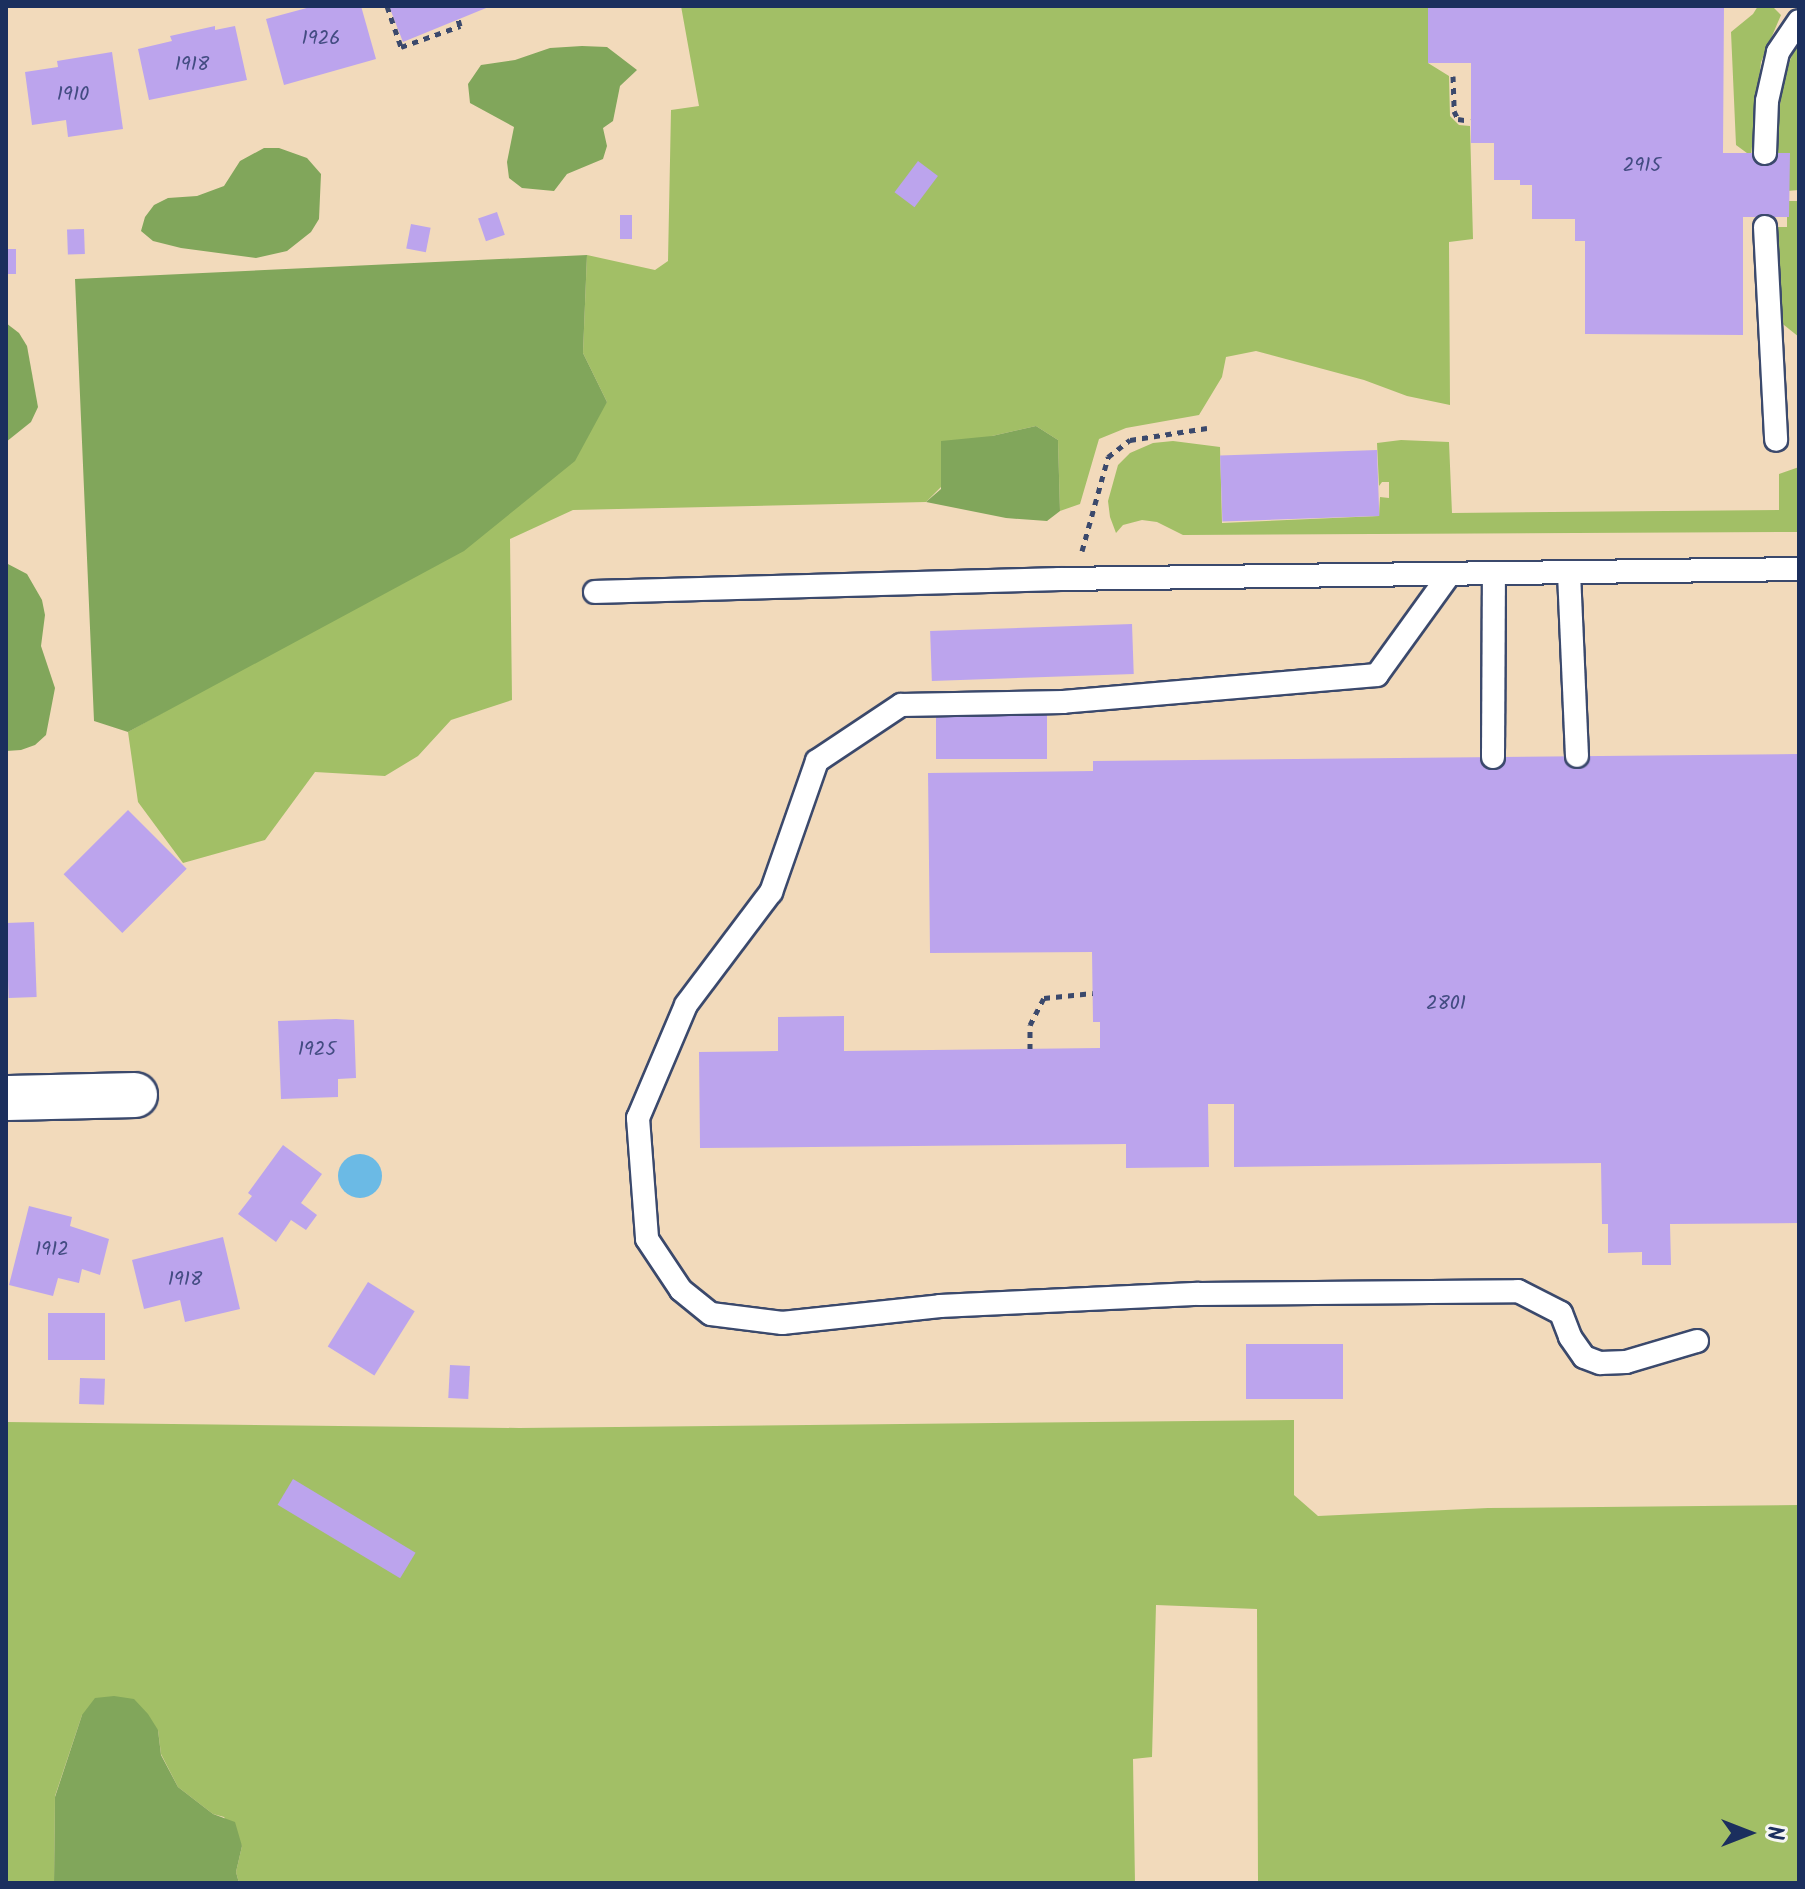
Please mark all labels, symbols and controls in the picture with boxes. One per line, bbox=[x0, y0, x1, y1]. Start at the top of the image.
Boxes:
house number: 1926 bbox=[302, 27, 340, 51]
house number: 1918 bbox=[175, 53, 209, 77]
house number: 1910 bbox=[57, 83, 89, 107]
house number: 2915 bbox=[1623, 154, 1661, 178]
house number: 2801 bbox=[1426, 992, 1466, 1016]
house number: 1925 bbox=[298, 1038, 336, 1062]
house number: 1912 bbox=[35, 1238, 69, 1262]
house number: 1918 bbox=[168, 1268, 202, 1292]
north arrow bbox=[1709, 1793, 1789, 1873]
text: N bbox=[1756, 1826, 1791, 1840]

